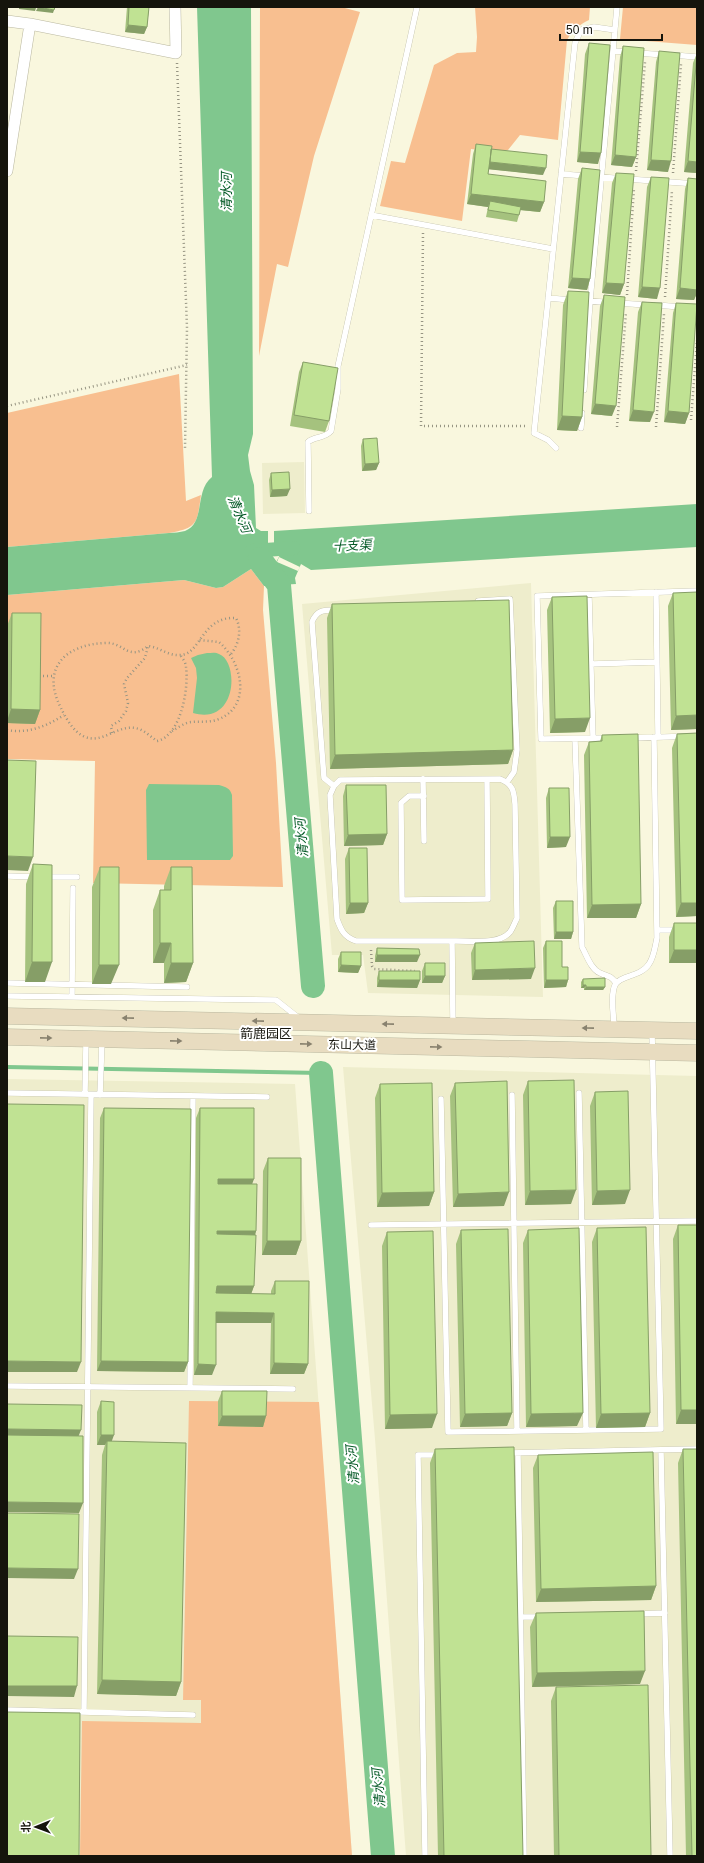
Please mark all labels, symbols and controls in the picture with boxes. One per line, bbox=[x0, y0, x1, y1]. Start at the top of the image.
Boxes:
scale bar bbox=[560, 16, 662, 42]
text: 50 m bbox=[566, 23, 593, 37]
water label: 清水河 bbox=[219, 170, 234, 212]
water label: 清水河 bbox=[225, 493, 255, 538]
water label: 十支渠 bbox=[332, 537, 374, 554]
water label: 清水河 bbox=[292, 815, 311, 858]
one-way arrow bbox=[121, 1015, 134, 1021]
one-way arrow bbox=[251, 1018, 264, 1024]
one-way arrow bbox=[381, 1021, 394, 1027]
one-way arrow bbox=[581, 1025, 594, 1031]
district label: 箭鹿园区 bbox=[240, 1026, 292, 1041]
one-way arrow bbox=[40, 1035, 53, 1041]
one-way arrow bbox=[170, 1037, 182, 1044]
street label: 东山大道 bbox=[328, 1038, 376, 1052]
one-way arrow bbox=[300, 1040, 312, 1047]
one-way arrow bbox=[430, 1043, 442, 1050]
water label: 清水河 bbox=[343, 1442, 362, 1485]
water label: 清水河 bbox=[369, 1765, 388, 1808]
north arrow bbox=[16, 1807, 56, 1847]
text: 北 bbox=[20, 1822, 32, 1833]

